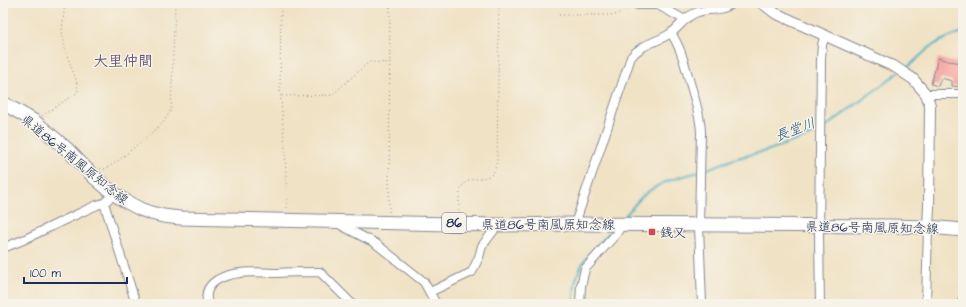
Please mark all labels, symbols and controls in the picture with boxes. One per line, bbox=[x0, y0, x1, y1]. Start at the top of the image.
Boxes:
district label: 大里仲間 bbox=[93, 51, 153, 72]
street label: 県道86号南風原知念線 bbox=[17, 111, 133, 209]
water label: 長堂川 bbox=[772, 113, 819, 147]
road number: 86 bbox=[442, 213, 466, 233]
street label: 県道86号南風原知念線 bbox=[481, 216, 616, 234]
street label: 県道86号南風原知念線 bbox=[805, 218, 940, 238]
place label: 銭又 bbox=[660, 224, 686, 242]
marker: 銭又 bbox=[647, 227, 657, 237]
scale bar bbox=[24, 259, 127, 285]
text: 100 m bbox=[30, 265, 61, 282]

